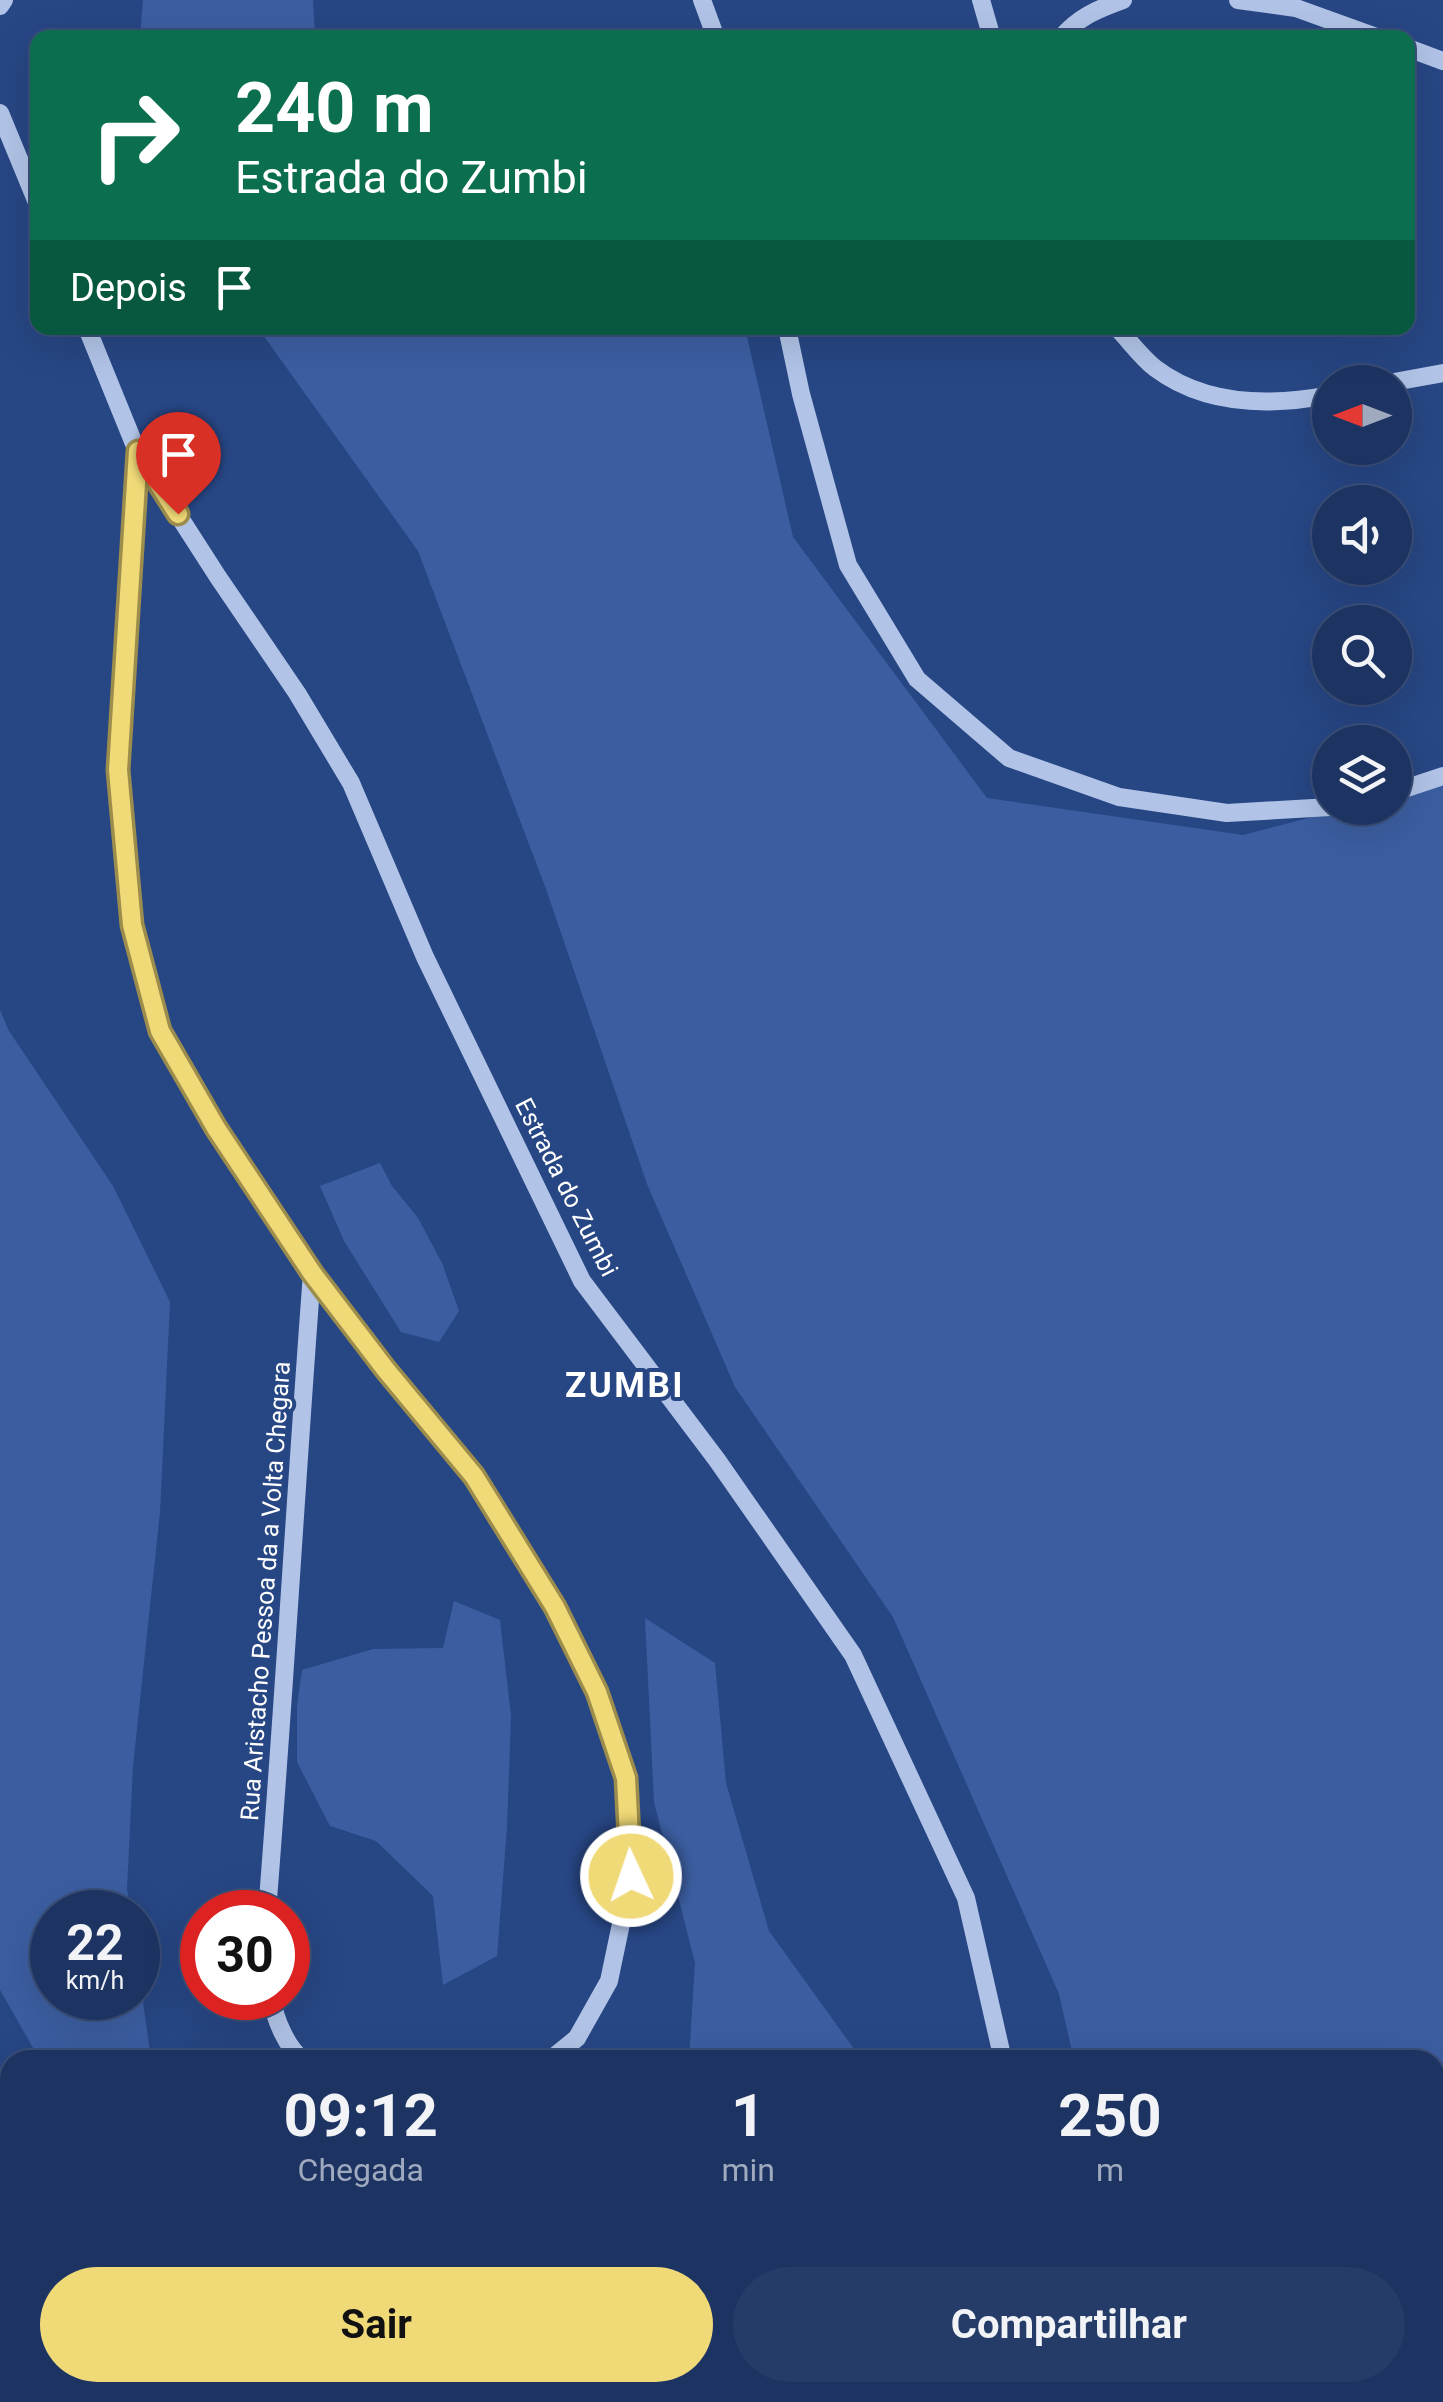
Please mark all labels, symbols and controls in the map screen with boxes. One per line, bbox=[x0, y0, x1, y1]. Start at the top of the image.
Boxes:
text: 240 m bbox=[235, 67, 434, 149]
icon: right bbox=[70, 70, 200, 200]
text: Estrada do Zumbi bbox=[235, 151, 588, 204]
icon: arrive bbox=[207, 260, 262, 315]
text: Depois bbox=[70, 266, 187, 310]
north arrow bbox=[1312, 365, 1412, 465]
map controls bbox=[1312, 365, 1412, 825]
pin bbox=[136, 412, 221, 515]
icon: arrive bbox=[151, 427, 206, 482]
button: sound bbox=[1312, 485, 1412, 585]
button: search bbox=[1312, 605, 1412, 705]
button: layers bbox=[1312, 725, 1412, 825]
street label: Estrada do Zumbi bbox=[509, 1093, 624, 1281]
street label: Rua Aristacho Pessoa da a Volta Chegara bbox=[235, 1360, 296, 1822]
district label: ZUMBI bbox=[565, 1365, 685, 1406]
position arrow bbox=[579, 1824, 683, 1928]
speed limit sign: 30 bbox=[180, 1890, 310, 2020]
text: 22 bbox=[66, 1914, 124, 1972]
text: km/h bbox=[66, 1966, 124, 1995]
text: 09:12 bbox=[283, 2080, 438, 2151]
text: 1 bbox=[731, 2080, 765, 2151]
text: 250 bbox=[1058, 2080, 1162, 2151]
text: Chegada bbox=[298, 2151, 424, 2189]
text: min bbox=[721, 2151, 775, 2189]
text: m bbox=[1096, 2151, 1124, 2189]
button: Sair bbox=[40, 2267, 713, 2382]
button: Compartilhar bbox=[733, 2267, 1405, 2382]

